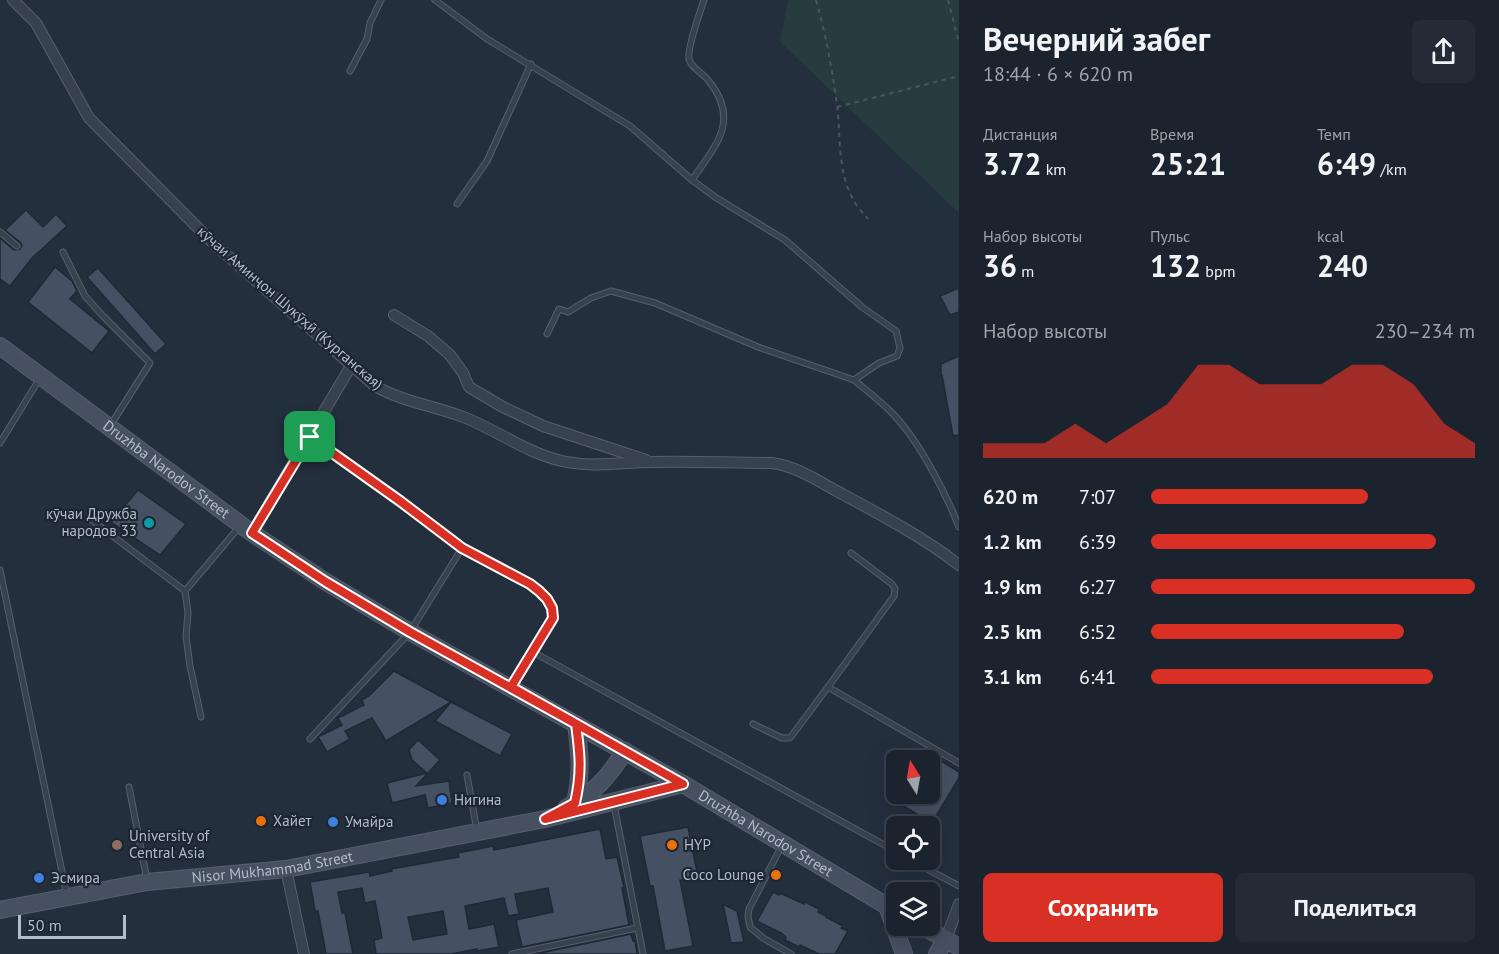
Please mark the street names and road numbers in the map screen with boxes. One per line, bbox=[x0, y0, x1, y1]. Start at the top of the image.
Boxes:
street label: кӯчаи Аминҷон Шукӯҳӣ (Курганская) bbox=[194, 222, 387, 393]
street label: Druzhba Narodov Street bbox=[99, 416, 234, 522]
street label: Druzhba Narodov Street bbox=[695, 785, 836, 880]
street label: Nisor Mukhammad Street bbox=[191, 846, 355, 887]

